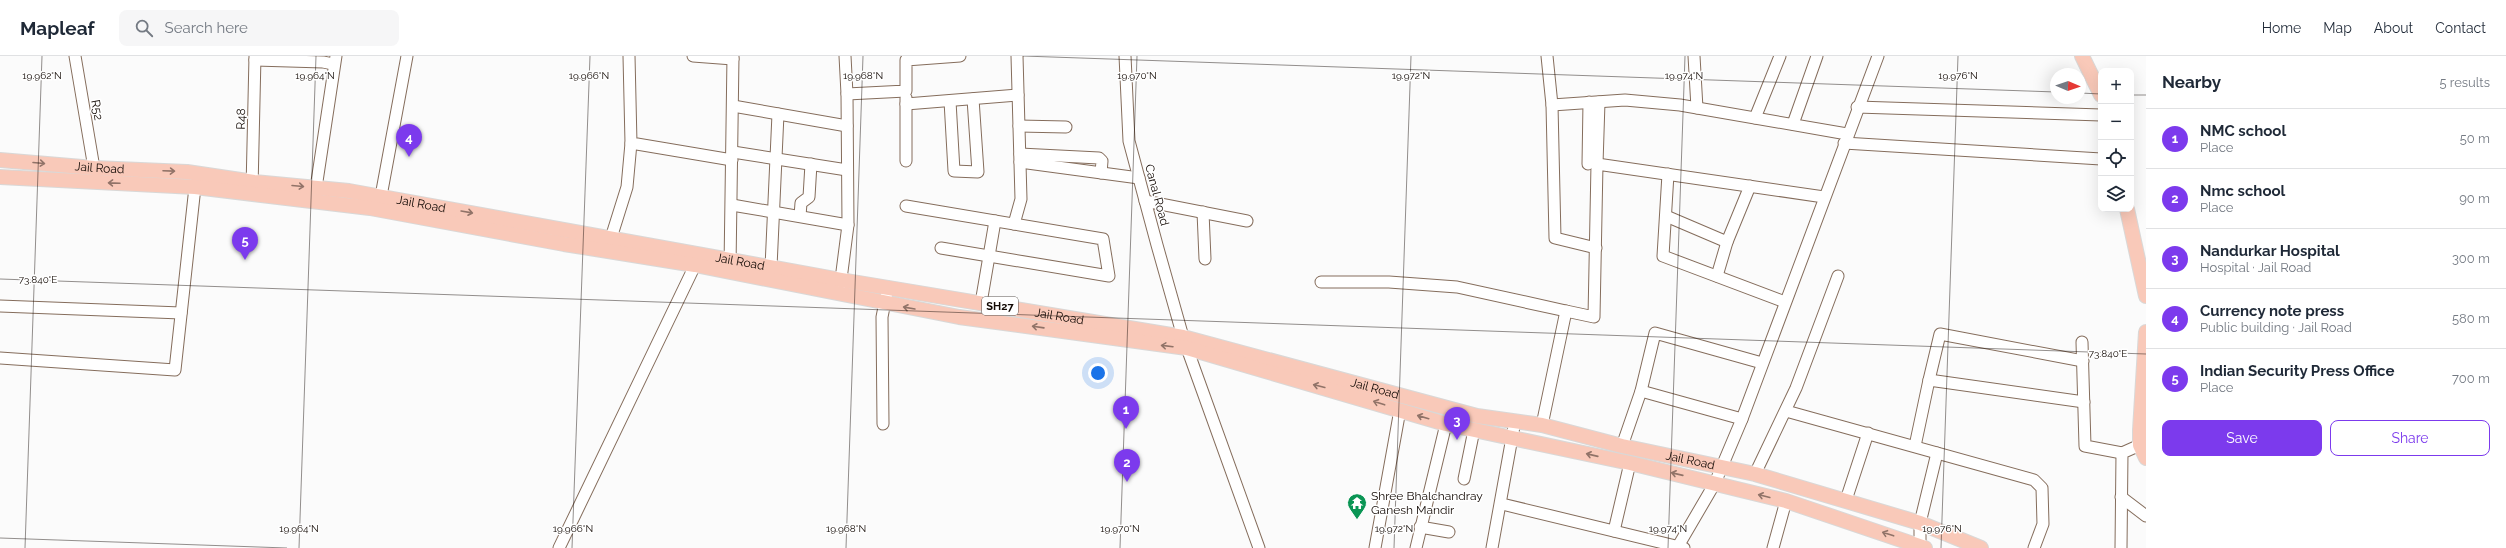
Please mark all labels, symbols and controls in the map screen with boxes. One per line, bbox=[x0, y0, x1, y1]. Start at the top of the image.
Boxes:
search box bbox=[119, 10, 399, 46]
text: Mapleaf bbox=[20, 17, 95, 39]
icon: search bbox=[133, 17, 155, 39]
text: Search here bbox=[165, 19, 248, 37]
text: Home bbox=[2262, 20, 2301, 36]
text: Map bbox=[2323, 20, 2352, 36]
text: About bbox=[2374, 20, 2413, 36]
text: Contact bbox=[2435, 20, 2486, 36]
north arrow bbox=[2050, 68, 2086, 104]
map controls bbox=[2098, 68, 2134, 212]
button: + bbox=[2098, 68, 2134, 104]
text: 19.962°N bbox=[22, 70, 62, 81]
text: 19.964°N bbox=[295, 70, 335, 81]
text: 19.966°N bbox=[569, 70, 609, 81]
text: 19.968°N bbox=[843, 70, 883, 81]
text: 19.970°N bbox=[1117, 70, 1157, 81]
text: 19.972°N bbox=[1392, 70, 1430, 81]
text: 19.974°N bbox=[1665, 70, 1703, 81]
text: 19.976°N bbox=[1938, 70, 1978, 81]
text: Nearby bbox=[2162, 72, 2221, 92]
text: 5 results bbox=[2439, 75, 2490, 90]
street label: R52 bbox=[88, 99, 106, 121]
button: − bbox=[2098, 104, 2134, 140]
street label: R48 bbox=[234, 108, 248, 130]
text: NMC school bbox=[2200, 122, 2286, 140]
pin: 4 bbox=[396, 124, 422, 157]
text: 1 bbox=[2172, 131, 2178, 146]
text: 50 m bbox=[2460, 131, 2490, 146]
button: locate bbox=[2098, 140, 2134, 176]
text: Place bbox=[2200, 140, 2233, 155]
street label: Jail Road bbox=[74, 159, 125, 176]
one-way arrow bbox=[32, 160, 45, 167]
street label: Canal Road bbox=[1142, 163, 1172, 227]
one-way arrow bbox=[162, 168, 175, 175]
button: layers bbox=[2098, 176, 2134, 212]
one-way arrow bbox=[108, 179, 121, 186]
one-way arrow bbox=[291, 182, 304, 190]
text: Nmc school bbox=[2200, 182, 2285, 200]
text: 2 bbox=[2171, 191, 2179, 206]
text: 90 m bbox=[2459, 191, 2490, 206]
street label: Jail Road bbox=[396, 193, 447, 215]
text: Place bbox=[2200, 200, 2233, 215]
one-way arrow bbox=[461, 208, 474, 216]
pin: 5 bbox=[232, 227, 258, 260]
text: Nandurkar Hospital bbox=[2200, 242, 2340, 260]
street label: Jail Road bbox=[714, 250, 766, 273]
text: 3 bbox=[2171, 251, 2179, 266]
text: 300 m bbox=[2452, 251, 2490, 266]
text: Hospital · Jail Road bbox=[2200, 260, 2311, 275]
text: 73.840°E bbox=[19, 274, 57, 285]
road number: SH27 bbox=[982, 297, 1018, 315]
text: Currency note press bbox=[2200, 302, 2344, 320]
one-way arrow bbox=[903, 304, 916, 312]
street label: Jail Road bbox=[1034, 305, 1085, 327]
text: 4 bbox=[2171, 311, 2179, 326]
text: 580 m bbox=[2452, 311, 2490, 326]
text: Public building · Jail Road bbox=[2200, 320, 2352, 335]
one-way arrow bbox=[1032, 323, 1045, 331]
one-way arrow bbox=[1161, 342, 1174, 350]
text: 73.840°E bbox=[2089, 348, 2127, 359]
text: Indian Security Press Office bbox=[2200, 362, 2395, 380]
your location bbox=[1088, 363, 1108, 383]
text: 5 bbox=[2171, 371, 2179, 386]
text: 700 m bbox=[2452, 371, 2490, 386]
street label: Jail Road bbox=[1349, 375, 1401, 402]
text: Place bbox=[2200, 380, 2233, 395]
one-way arrow bbox=[1313, 382, 1326, 390]
pin: 1 bbox=[1113, 396, 1139, 429]
one-way arrow bbox=[1373, 399, 1385, 407]
pin: 3 bbox=[1444, 407, 1470, 440]
one-way arrow bbox=[1417, 413, 1430, 420]
button: Save bbox=[2162, 420, 2322, 456]
button: Share bbox=[2330, 420, 2490, 456]
street label: Jail Road bbox=[1665, 448, 1716, 472]
pin: 2 bbox=[1114, 449, 1140, 482]
one-way arrow bbox=[1585, 450, 1598, 458]
one-way arrow bbox=[1671, 470, 1684, 478]
place label: Shree Bhalchandray Ganesh Mandir bbox=[1371, 489, 1483, 517]
temple icon: Shree Bhalchandray Ganesh Mandir bbox=[1346, 492, 1368, 520]
one-way arrow bbox=[1758, 492, 1771, 499]
text: 19.964°N bbox=[279, 523, 319, 534]
text: 19.966°N bbox=[553, 523, 593, 534]
text: 19.968°N bbox=[826, 523, 866, 534]
text: 19.970°N bbox=[1100, 523, 1140, 534]
text: 19.972°N bbox=[1375, 523, 1413, 534]
text: 19.974°N bbox=[1649, 523, 1687, 534]
text: 19.976°N bbox=[1922, 523, 1962, 534]
one-way arrow bbox=[1883, 530, 1895, 538]

